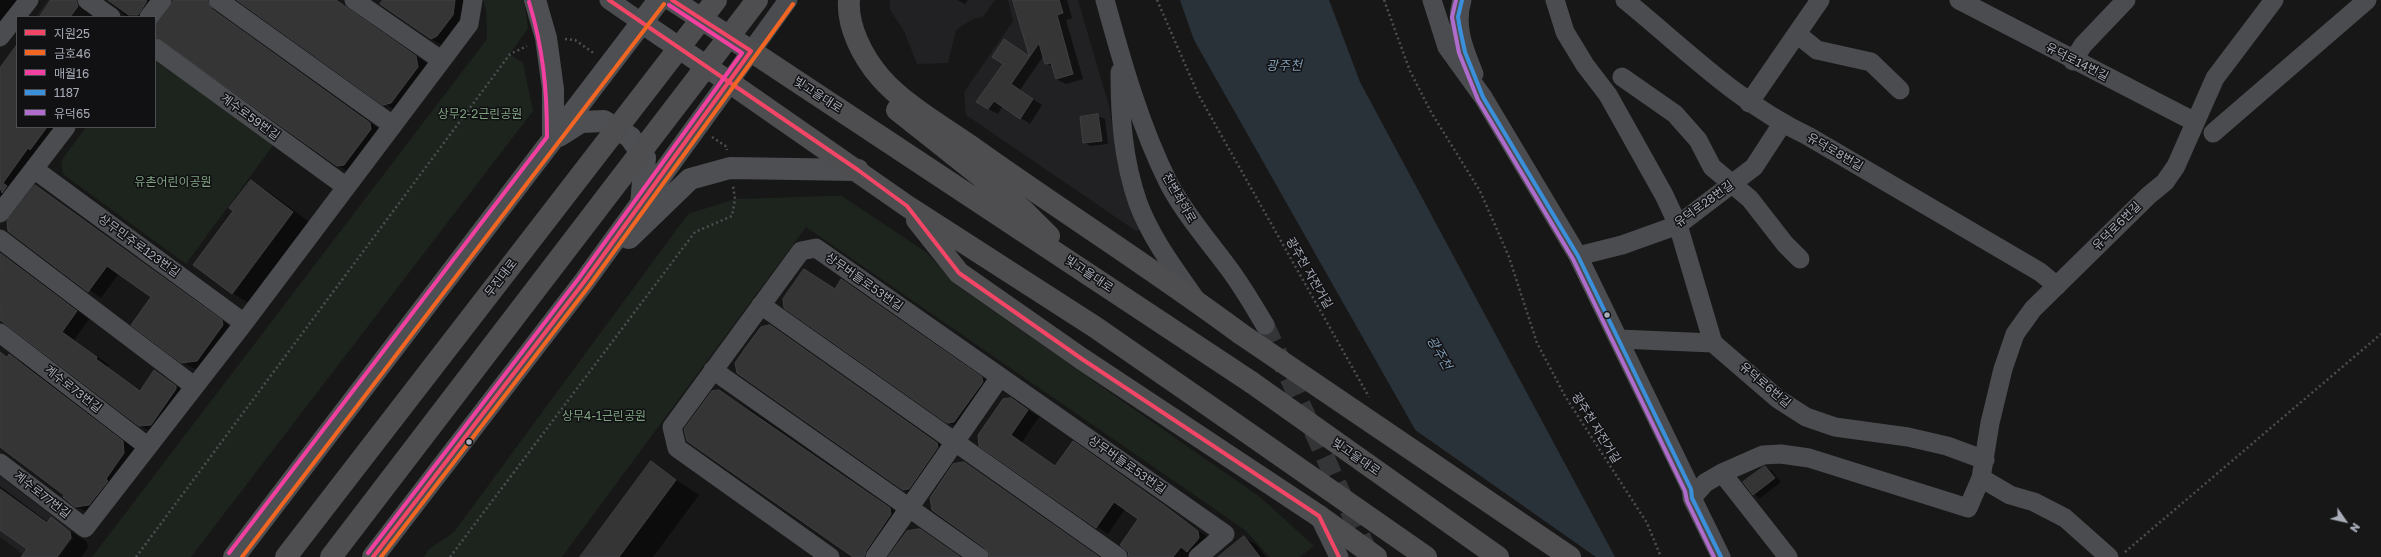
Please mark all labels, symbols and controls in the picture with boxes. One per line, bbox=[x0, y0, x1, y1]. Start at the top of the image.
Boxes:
legend bbox=[16, 16, 156, 128]
text: 지원25 bbox=[54, 26, 90, 41]
street label: 유덕로14번길 bbox=[2043, 40, 2111, 84]
text: 금호46 bbox=[54, 46, 91, 61]
water label: 광주천 bbox=[1266, 58, 1302, 74]
text: 매월16 bbox=[54, 66, 89, 81]
street label: 빛고을대로 bbox=[791, 74, 845, 116]
text: 1187 bbox=[54, 85, 79, 100]
street label: 계수로59번길 bbox=[218, 91, 282, 143]
text: 유덕65 bbox=[54, 106, 90, 121]
park label: 상무2-2근린공원 bbox=[438, 107, 522, 121]
street label: 유덕로8번길 bbox=[1804, 130, 1866, 174]
street label: 천변좌하로 bbox=[1159, 170, 1199, 226]
park label: 유촌어린이공원 bbox=[134, 175, 212, 189]
street label: 유덕로28번길 bbox=[1672, 178, 1736, 230]
street label: 유덕로6번길 bbox=[2090, 199, 2144, 253]
street label: 상무민주로123번길 bbox=[95, 212, 183, 280]
street label: 광주천 자전거길 bbox=[1283, 235, 1335, 311]
street label: 상무버들로53번길 bbox=[822, 250, 906, 314]
street label: 빛고을대로 bbox=[1062, 253, 1116, 295]
street label: 무진대로 bbox=[482, 256, 520, 300]
unlabelled marker bbox=[1602, 310, 1612, 320]
water label: 광주천 bbox=[1423, 334, 1455, 372]
street label: 유덕로6번길 bbox=[1736, 359, 1794, 411]
street label: 계수로73번길 bbox=[42, 362, 104, 416]
street label: 광주천 자전거길 bbox=[1569, 390, 1623, 466]
park label: 상무4-1근린공원 bbox=[562, 409, 646, 423]
street label: 상무버들로53번길 bbox=[1085, 433, 1169, 497]
street label: 빛고을대로 bbox=[1329, 435, 1383, 479]
unlabelled marker bbox=[464, 437, 474, 447]
street label: 계수로77번길 bbox=[11, 468, 73, 522]
north arrow bbox=[2325, 501, 2365, 541]
text: N bbox=[2348, 521, 2363, 535]

